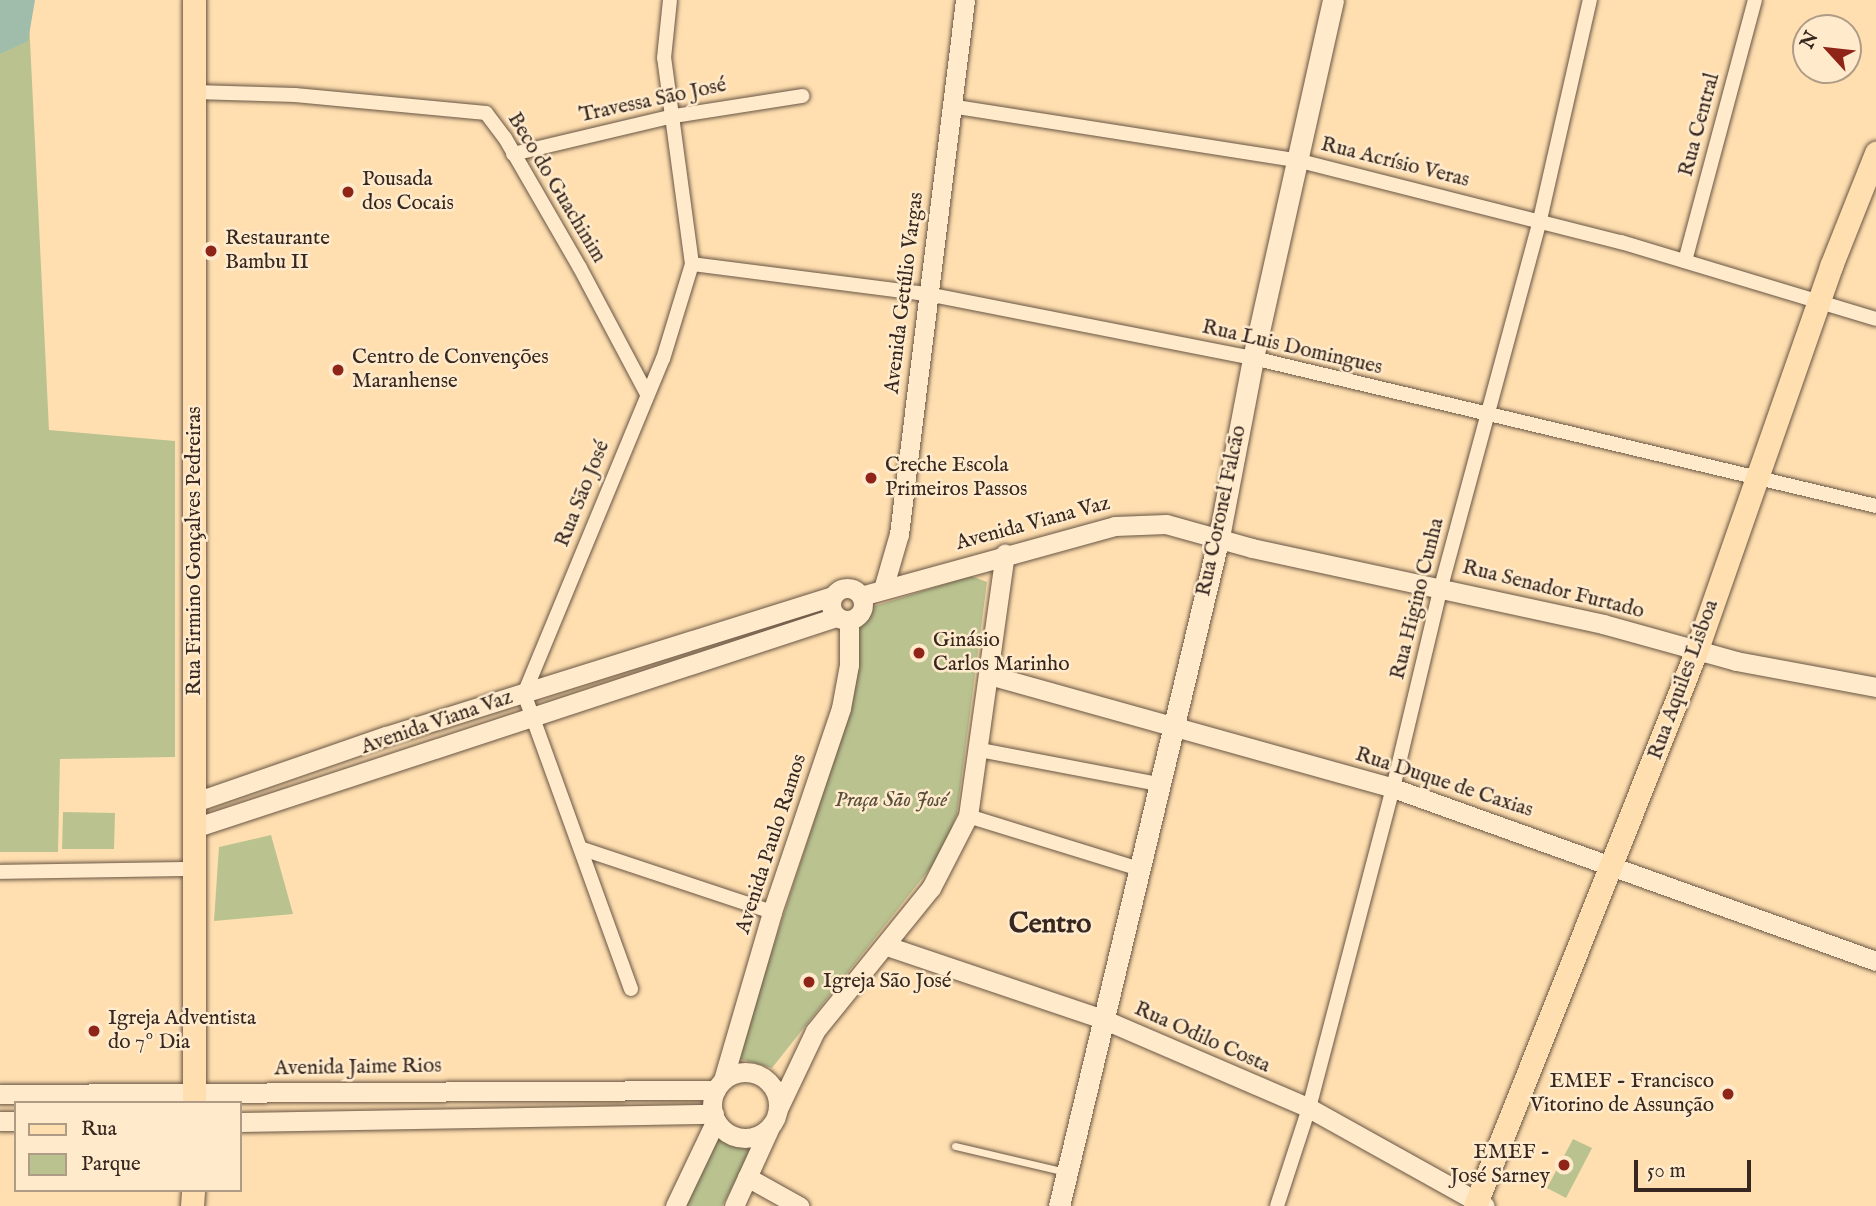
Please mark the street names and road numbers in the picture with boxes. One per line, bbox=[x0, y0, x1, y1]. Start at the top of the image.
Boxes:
street label: Rua Central bbox=[1674, 71, 1726, 179]
street label: Travessa São José bbox=[577, 73, 729, 129]
street label: Beco do Guachinim bbox=[501, 108, 611, 268]
street label: Rua Acrísio Veras bbox=[1318, 132, 1472, 194]
street label: Avenida Getúlio Vargas bbox=[880, 191, 930, 395]
street label: Rua Luis Domingues bbox=[1199, 315, 1385, 381]
street label: Rua Firmino Gonçalves Pedreiras bbox=[182, 406, 208, 696]
street label: Rua Coronel Falcão bbox=[1192, 423, 1252, 599]
street label: Rua São José bbox=[550, 437, 616, 551]
street label: Avenida Viana Vaz bbox=[953, 491, 1113, 557]
street label: Rua Higino Cunha bbox=[1386, 516, 1450, 682]
street label: Rua Senador Furtado bbox=[1459, 555, 1647, 625]
street label: Rua Aquiles Lisboa bbox=[1643, 597, 1725, 763]
street label: Avenida Viana Vaz bbox=[358, 685, 516, 761]
street label: Rua Duque de Caxias bbox=[1352, 742, 1536, 824]
street label: Avenida Paulo Ramos bbox=[731, 751, 813, 937]
street label: Rua Odilo Costa bbox=[1130, 997, 1274, 1079]
street label: Avenida Jaime Rios bbox=[274, 1054, 442, 1082]

